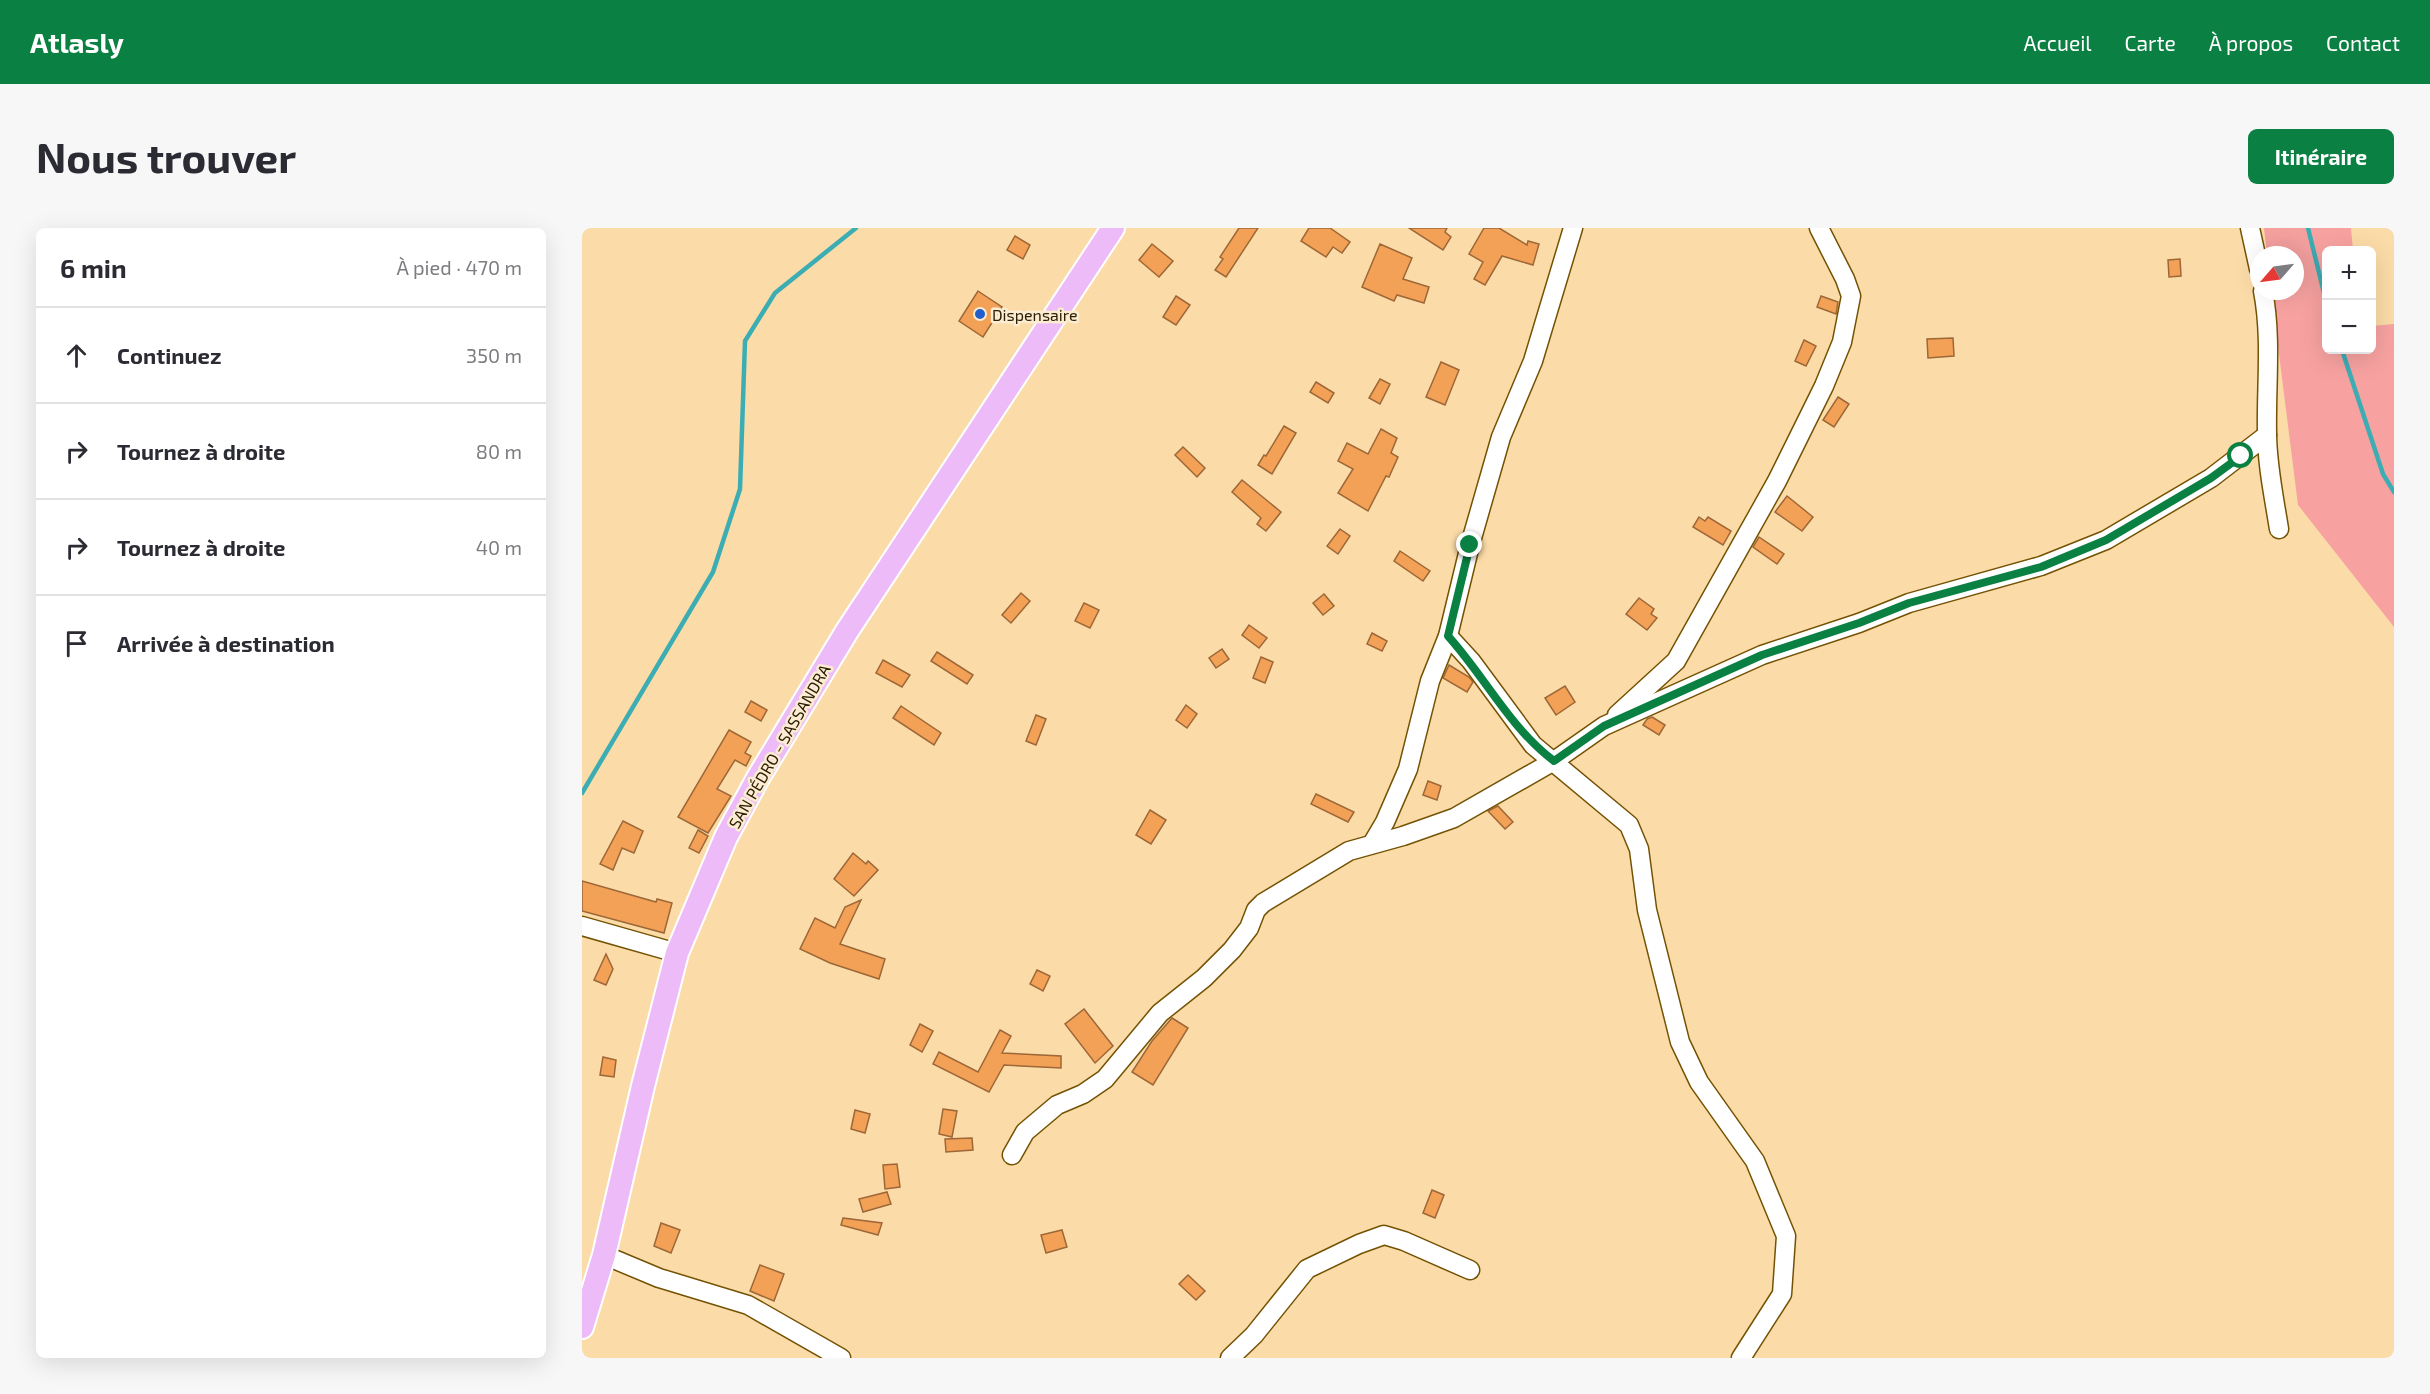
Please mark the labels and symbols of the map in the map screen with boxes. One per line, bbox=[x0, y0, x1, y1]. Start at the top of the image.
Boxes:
north arrow bbox=[2250, 246, 2304, 300]
place label: Dispensaire bbox=[992, 305, 1078, 324]
marker: Dispensaire bbox=[973, 307, 987, 321]
route start bbox=[2227, 442, 2253, 468]
route end bbox=[1456, 531, 1482, 557]
street label: SAN PÉDRO - SASSANDRA bbox=[724, 661, 834, 831]

